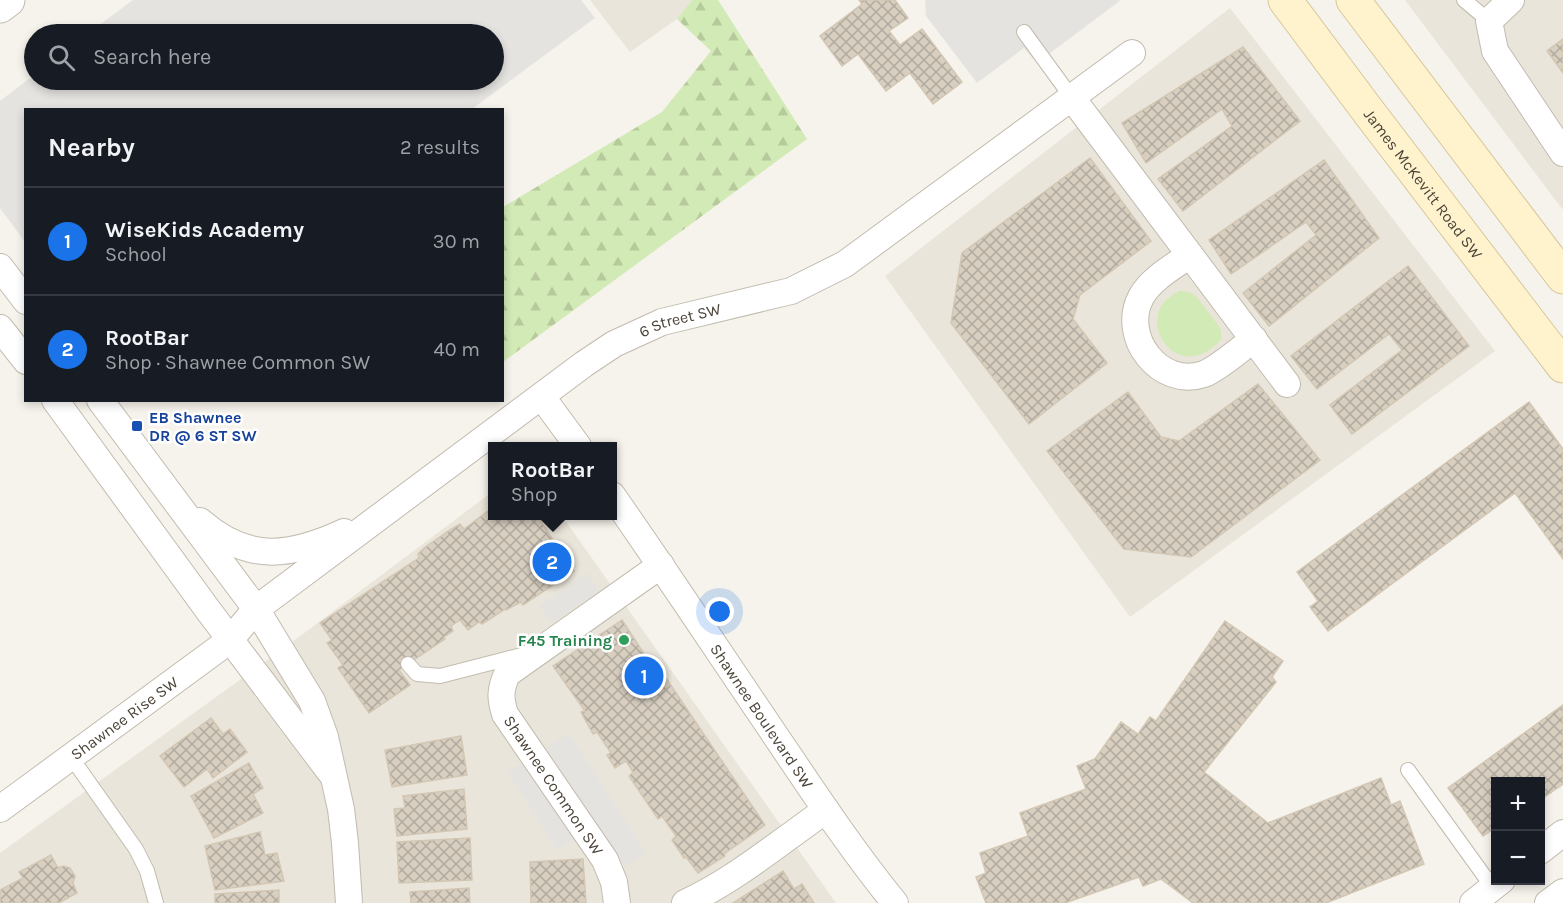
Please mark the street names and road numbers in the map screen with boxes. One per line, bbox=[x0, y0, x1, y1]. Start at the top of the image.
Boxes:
street label: James McKevitt Road SW bbox=[1360, 105, 1487, 263]
street label: 6 Street SW bbox=[636, 299, 724, 341]
street label: Shawnee Boulevard SW bbox=[706, 640, 818, 793]
street label: Shawnee Rise SW bbox=[67, 672, 182, 764]
street label: Shawnee Common SW bbox=[500, 712, 608, 859]

